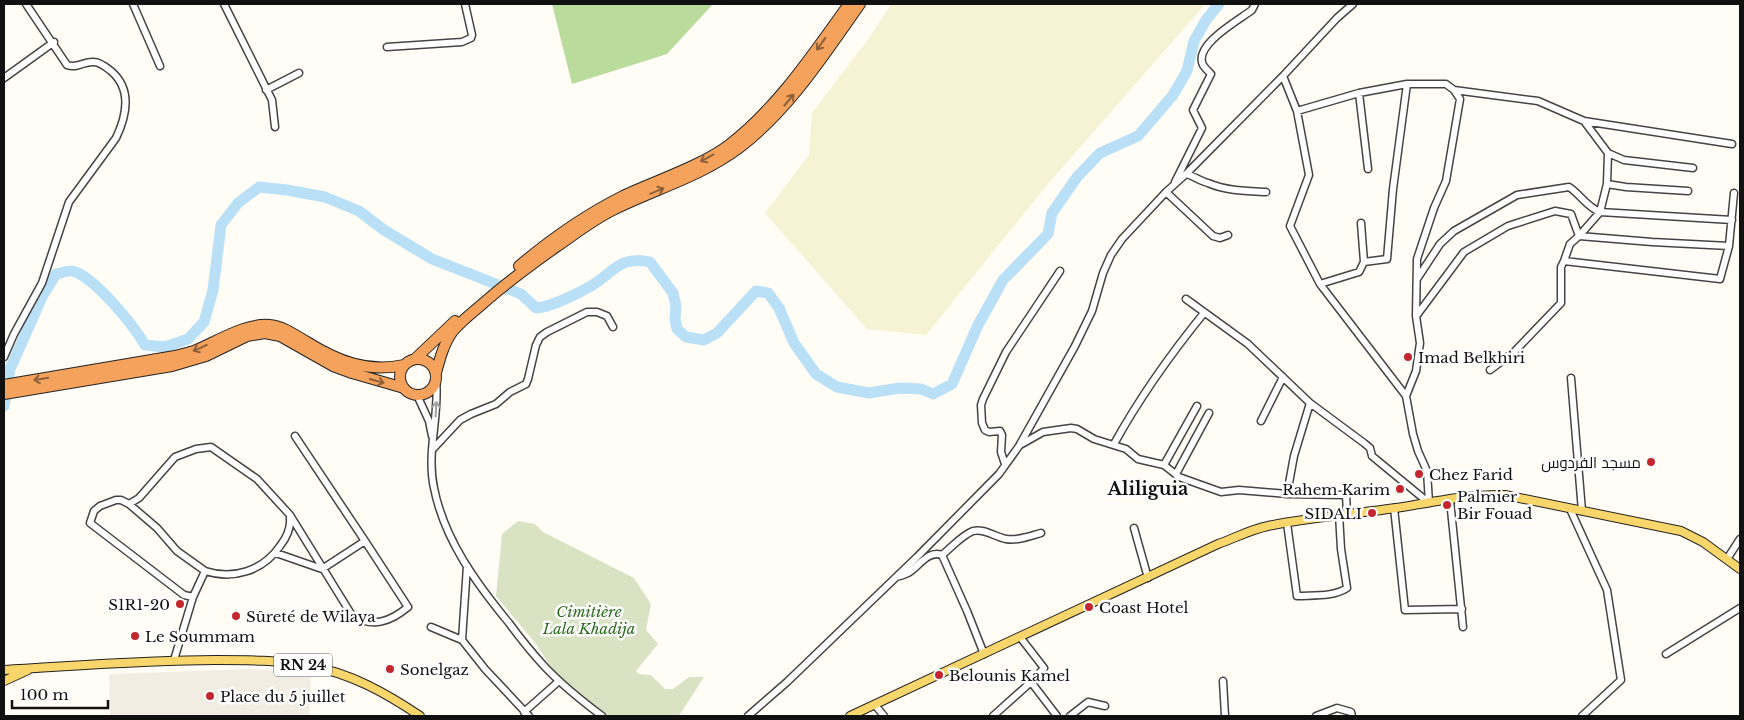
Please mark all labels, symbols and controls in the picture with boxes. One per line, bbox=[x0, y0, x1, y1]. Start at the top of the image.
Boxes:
one-way arrow bbox=[816, 37, 826, 51]
one-way arrow bbox=[783, 94, 794, 107]
one-way arrow bbox=[700, 153, 714, 163]
one-way arrow bbox=[649, 186, 664, 195]
one-way arrow bbox=[193, 344, 208, 354]
place label: Imad Belkhiri bbox=[1418, 348, 1525, 367]
marker: Imad Belkhiri bbox=[1402, 351, 1414, 363]
one-way arrow bbox=[33, 374, 49, 384]
one-way arrow bbox=[368, 376, 384, 386]
one-way arrow bbox=[432, 401, 441, 417]
place label: مسجد الفردوس bbox=[1541, 453, 1641, 473]
marker: مسجد الفردوس bbox=[1645, 456, 1657, 468]
place label: Chez Farid bbox=[1429, 465, 1513, 484]
marker: Chez Farid bbox=[1413, 468, 1425, 480]
district label: Aliliguia bbox=[1107, 478, 1189, 500]
place label: Rahem Karim bbox=[1282, 480, 1390, 499]
marker: Rahem Karim bbox=[1394, 483, 1406, 495]
place label: Palmier Bir Fouad bbox=[1457, 487, 1532, 523]
marker: Palmier Bir Fouad bbox=[1441, 499, 1453, 511]
place label: SIDALI bbox=[1305, 504, 1362, 523]
marker: SIDALI bbox=[1366, 507, 1378, 519]
place label: S1R1-20 bbox=[108, 595, 170, 614]
marker: S1R1-20 bbox=[174, 598, 186, 610]
place label: Coast Hotel bbox=[1099, 598, 1188, 617]
marker: Coast Hotel bbox=[1083, 601, 1095, 613]
park label: Cimitière Lala Khadija bbox=[542, 602, 635, 638]
place label: Sûreté de Wilaya bbox=[246, 607, 376, 626]
marker: Sûreté de Wilaya bbox=[230, 610, 242, 622]
place label: Le Soummam bbox=[145, 627, 255, 646]
marker: Le Soummam bbox=[129, 630, 141, 642]
road number: RN 24 bbox=[274, 654, 332, 676]
place label: Sonelgaz bbox=[400, 660, 469, 679]
marker: Sonelgaz bbox=[384, 663, 396, 675]
place label: Belounis Kamel bbox=[949, 666, 1070, 685]
marker: Belounis Kamel bbox=[933, 669, 945, 681]
scale bar bbox=[12, 678, 109, 710]
text: 100 m bbox=[20, 685, 69, 704]
place label: Place du 5 juillet bbox=[220, 687, 346, 706]
marker: Place du 5 juillet bbox=[204, 690, 216, 702]

